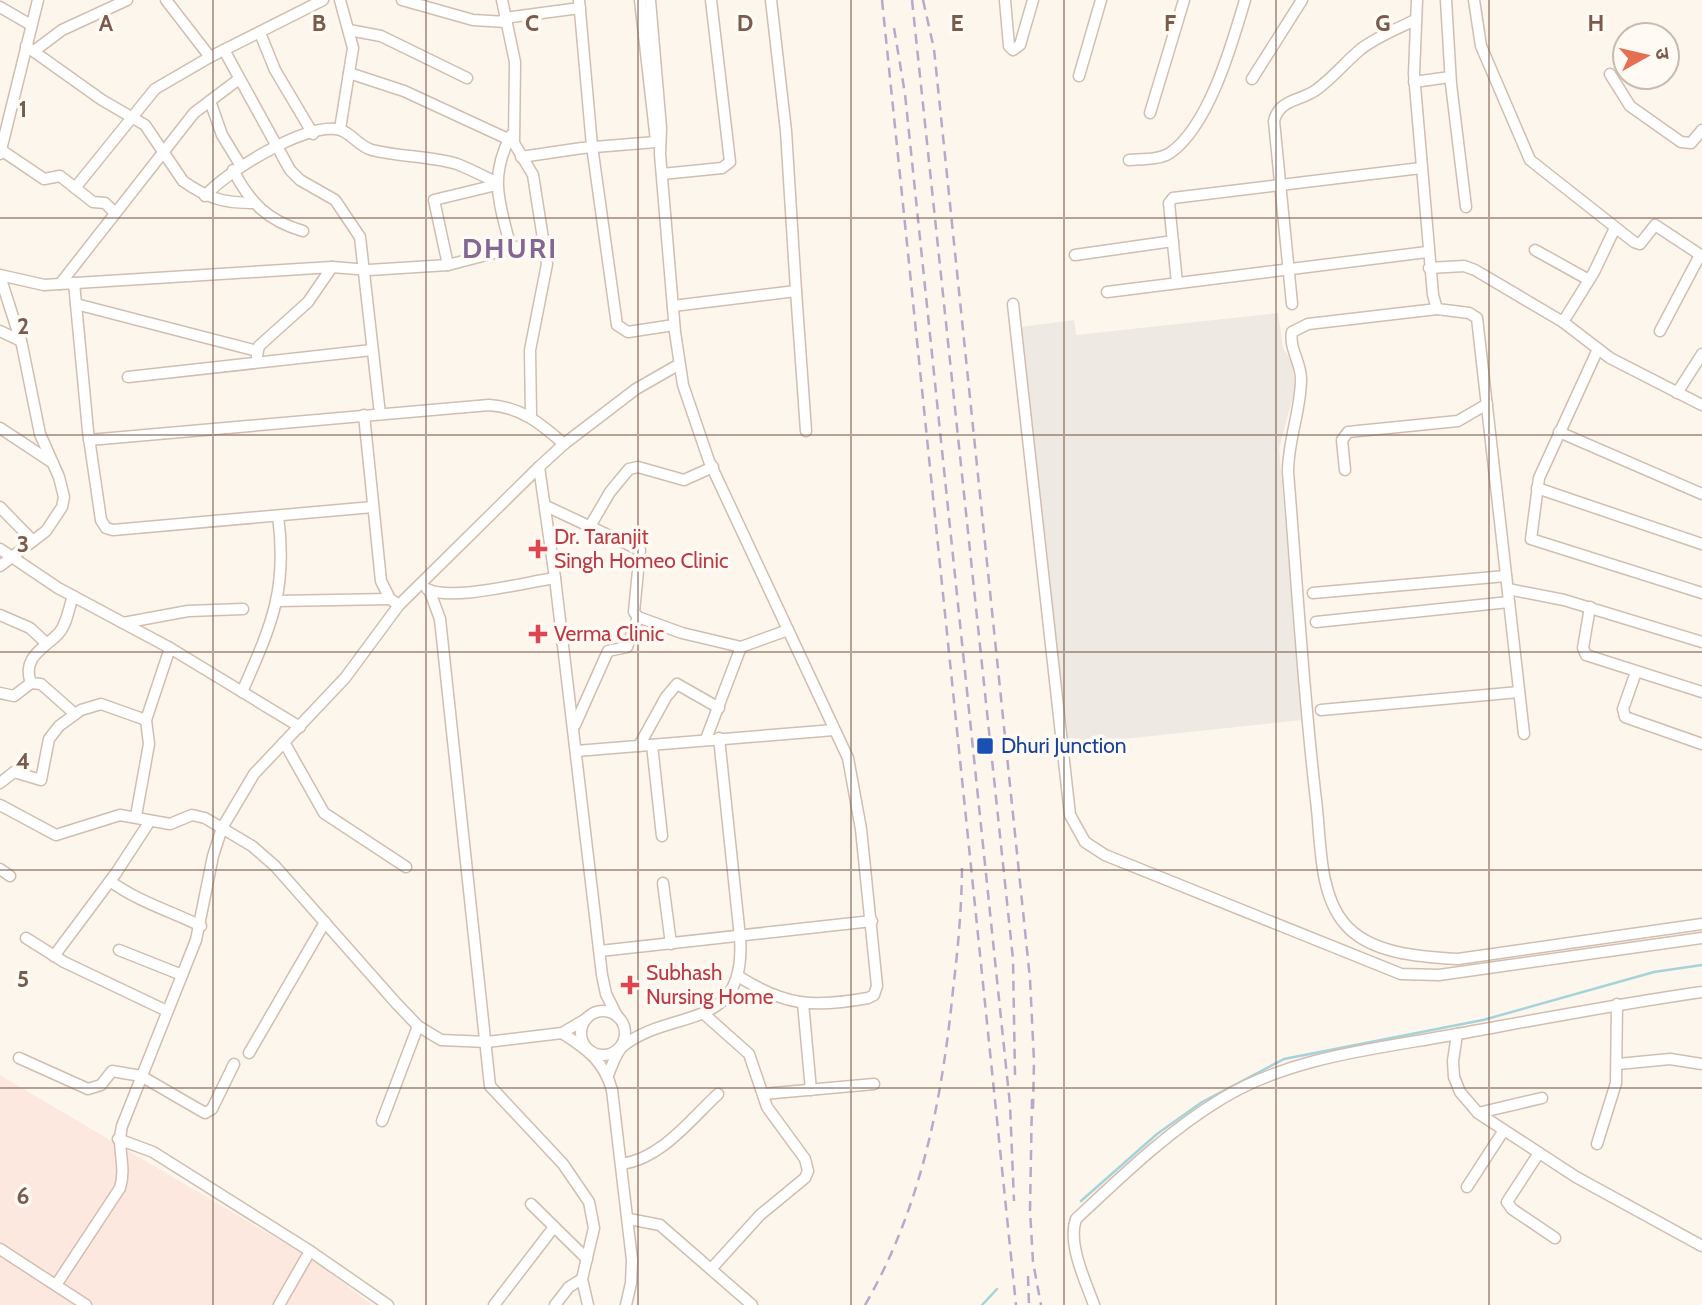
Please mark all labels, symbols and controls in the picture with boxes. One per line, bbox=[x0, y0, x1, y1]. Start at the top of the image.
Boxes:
text: A bbox=[99, 9, 114, 37]
text: B bbox=[312, 9, 326, 37]
text: C bbox=[525, 9, 539, 37]
text: D bbox=[737, 9, 753, 37]
text: E bbox=[950, 9, 964, 37]
text: F bbox=[1164, 9, 1176, 37]
text: G bbox=[1375, 9, 1391, 37]
text: H bbox=[1588, 9, 1604, 37]
north arrow bbox=[1611, 21, 1681, 91]
text: उ bbox=[1650, 47, 1675, 62]
text: 1 bbox=[19, 95, 27, 123]
district label: DHURI bbox=[462, 231, 558, 265]
text: 2 bbox=[17, 312, 29, 340]
place label: Dr. Taranjit Singh Homeo Clinic bbox=[554, 524, 729, 573]
text: 3 bbox=[17, 530, 29, 558]
marker: Dr. Taranjit Singh Homeo Clinic bbox=[528, 539, 548, 559]
place label: Verma Clinic bbox=[554, 621, 664, 646]
marker: Verma Clinic bbox=[528, 624, 548, 644]
place label: Dhuri Junction bbox=[1001, 733, 1127, 758]
marker: Dhuri Junction bbox=[975, 736, 995, 756]
text: 4 bbox=[16, 747, 30, 775]
place label: Subhash Nursing Home bbox=[646, 960, 774, 1009]
text: 5 bbox=[17, 965, 29, 993]
marker: Subhash Nursing Home bbox=[620, 975, 640, 995]
text: 6 bbox=[17, 1182, 29, 1210]

